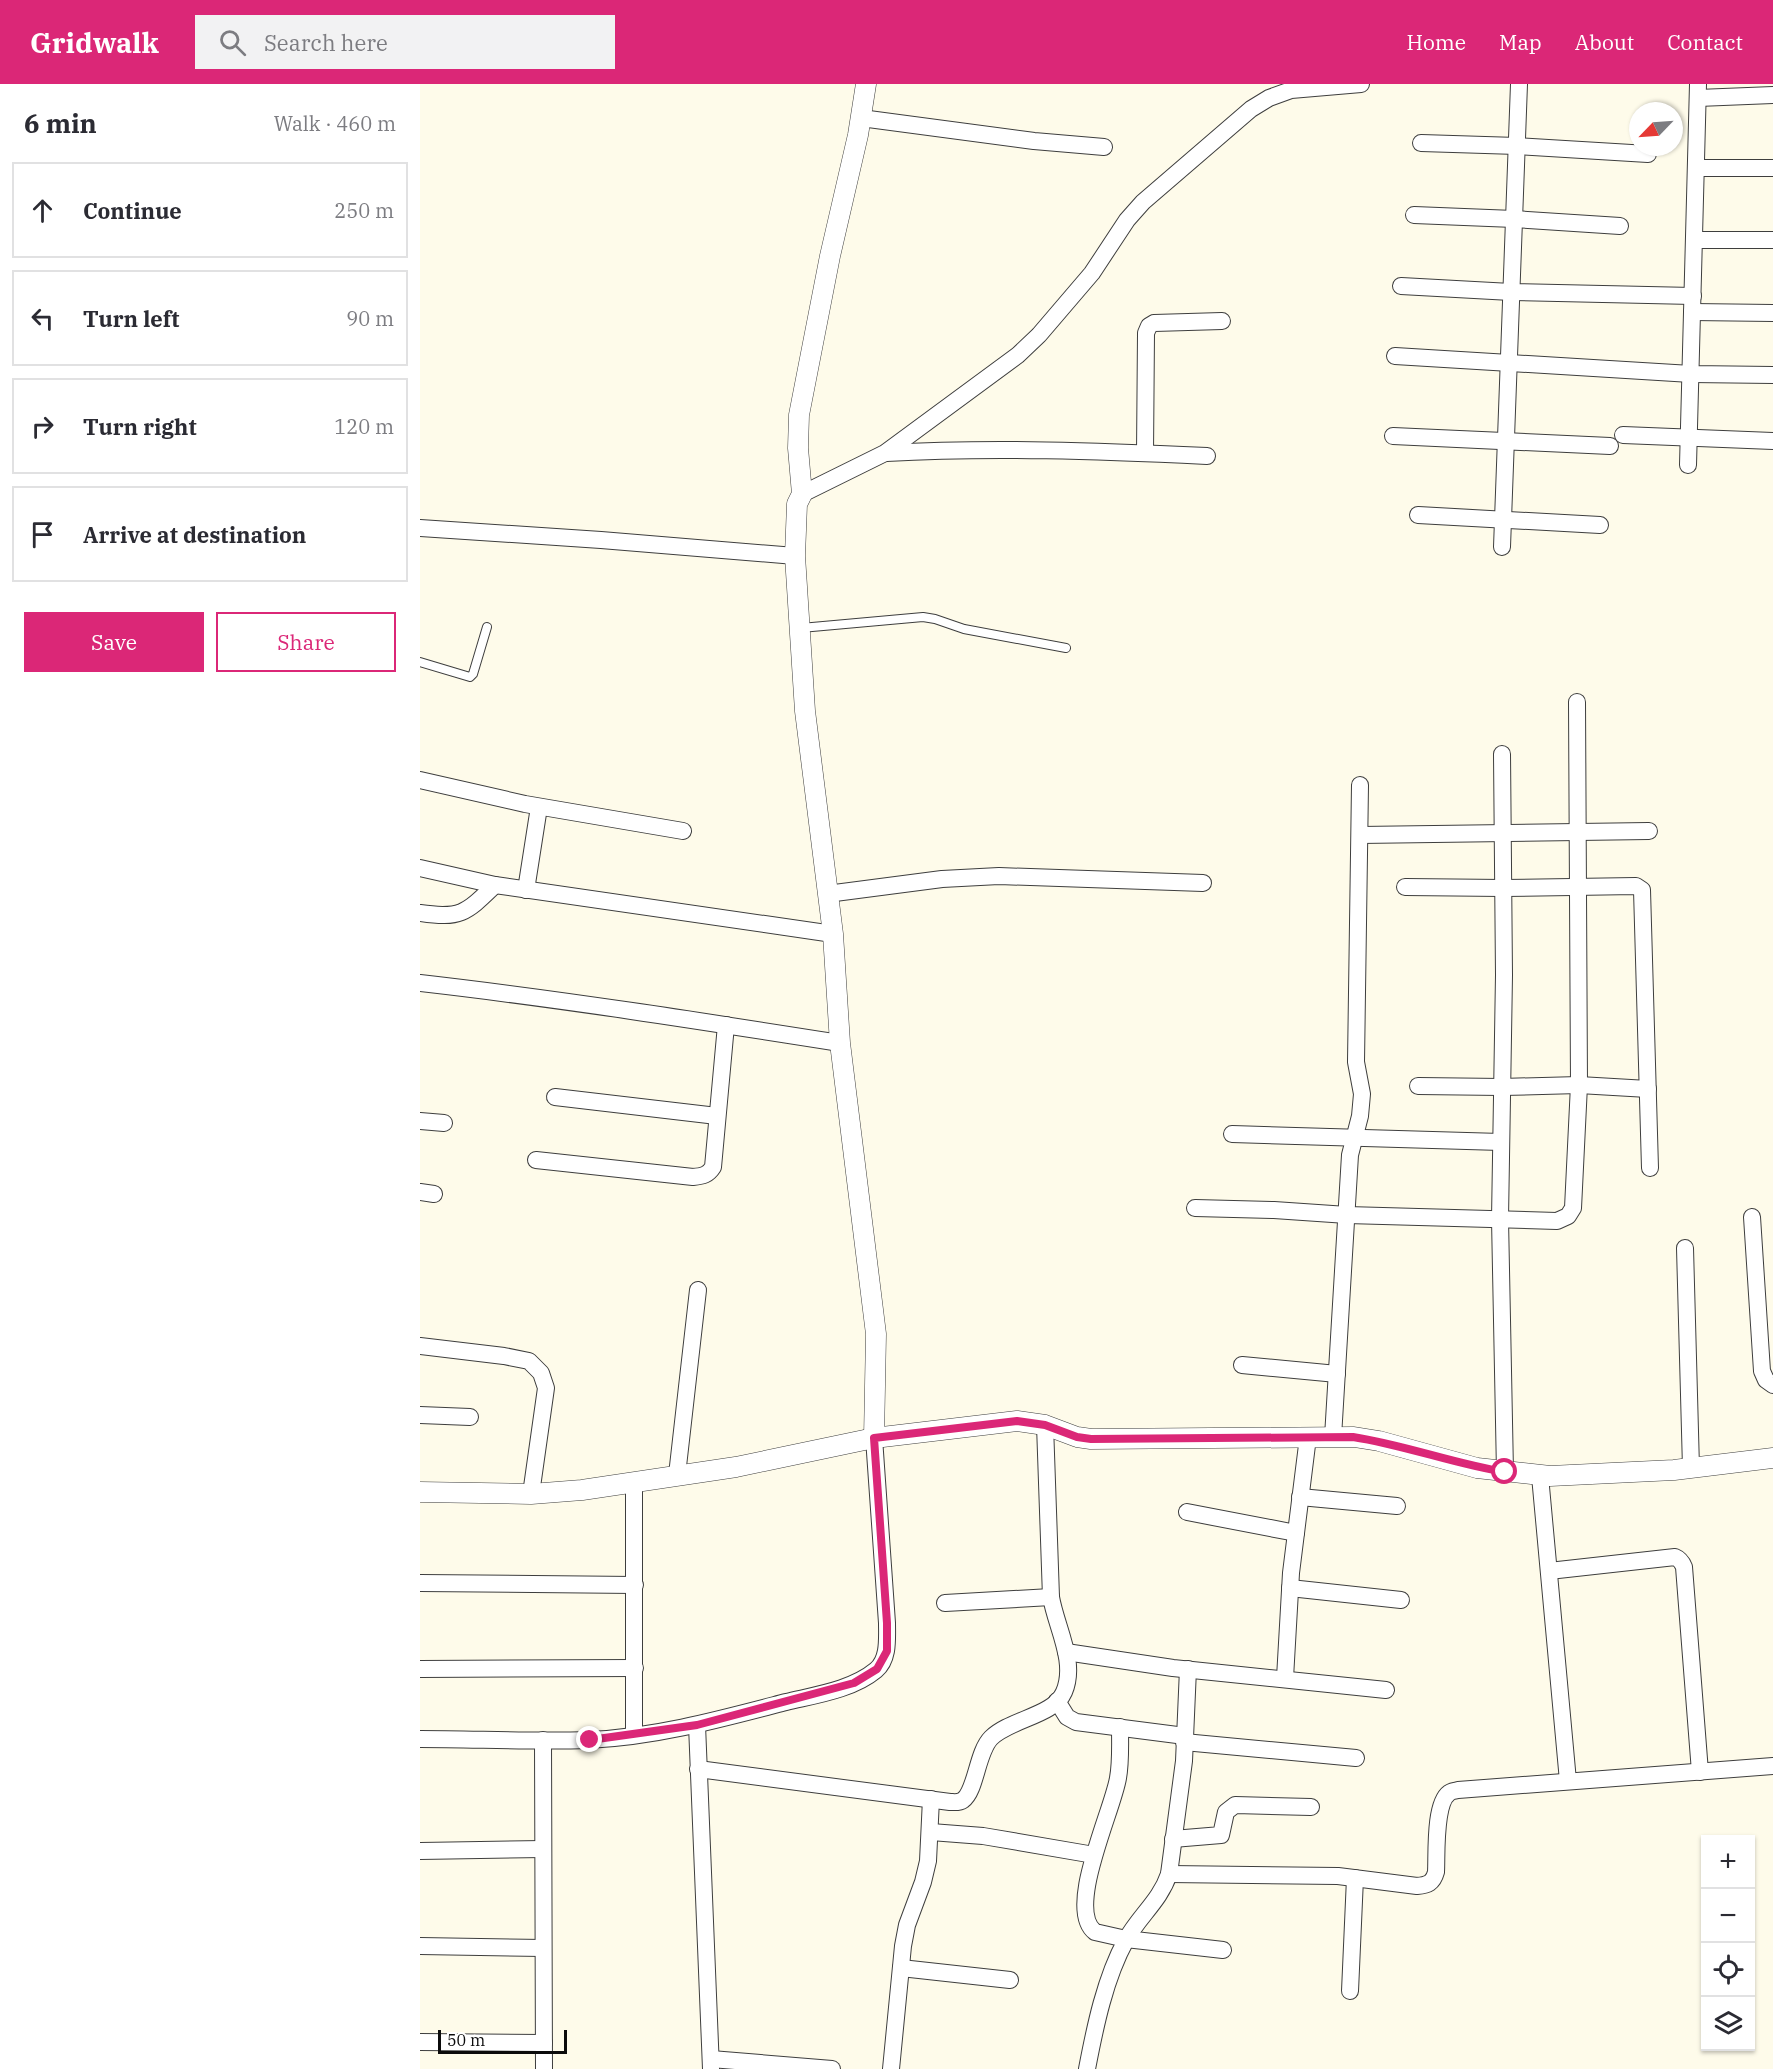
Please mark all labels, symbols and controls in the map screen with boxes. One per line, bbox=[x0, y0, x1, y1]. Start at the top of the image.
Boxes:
search box bbox=[195, 15, 615, 69]
text: Gridwalk bbox=[30, 24, 159, 61]
icon: search bbox=[216, 26, 249, 59]
text: Search here bbox=[264, 28, 388, 57]
text: Home bbox=[1406, 28, 1466, 56]
text: Map bbox=[1499, 28, 1542, 56]
text: About bbox=[1575, 28, 1634, 56]
text: Contact bbox=[1667, 28, 1743, 56]
north arrow bbox=[1629, 102, 1683, 156]
text: 6 min bbox=[24, 106, 97, 140]
text: Walk · 460 m bbox=[274, 110, 396, 137]
icon: ahead bbox=[26, 194, 59, 227]
text: Continue bbox=[83, 196, 182, 225]
text: 250 m bbox=[334, 197, 394, 224]
icon: left bbox=[26, 302, 59, 335]
text: Turn left bbox=[83, 304, 179, 333]
text: 90 m bbox=[346, 305, 394, 332]
icon: right bbox=[26, 410, 59, 443]
text: Turn right bbox=[83, 412, 197, 441]
text: 120 m bbox=[334, 413, 394, 440]
icon: arrive bbox=[26, 518, 59, 551]
text: Arrive at destination bbox=[83, 520, 306, 549]
button: Save bbox=[24, 612, 204, 672]
button: Share bbox=[216, 612, 396, 672]
route start bbox=[1491, 1458, 1517, 1484]
route end bbox=[576, 1726, 602, 1752]
map controls bbox=[1701, 1835, 1755, 2051]
button: + bbox=[1701, 1835, 1755, 1889]
button: − bbox=[1701, 1889, 1755, 1943]
button: locate bbox=[1701, 1943, 1755, 1997]
button: layers bbox=[1701, 1997, 1755, 2051]
scale bar bbox=[438, 2027, 567, 2054]
text: 50 m bbox=[447, 2030, 485, 2050]

